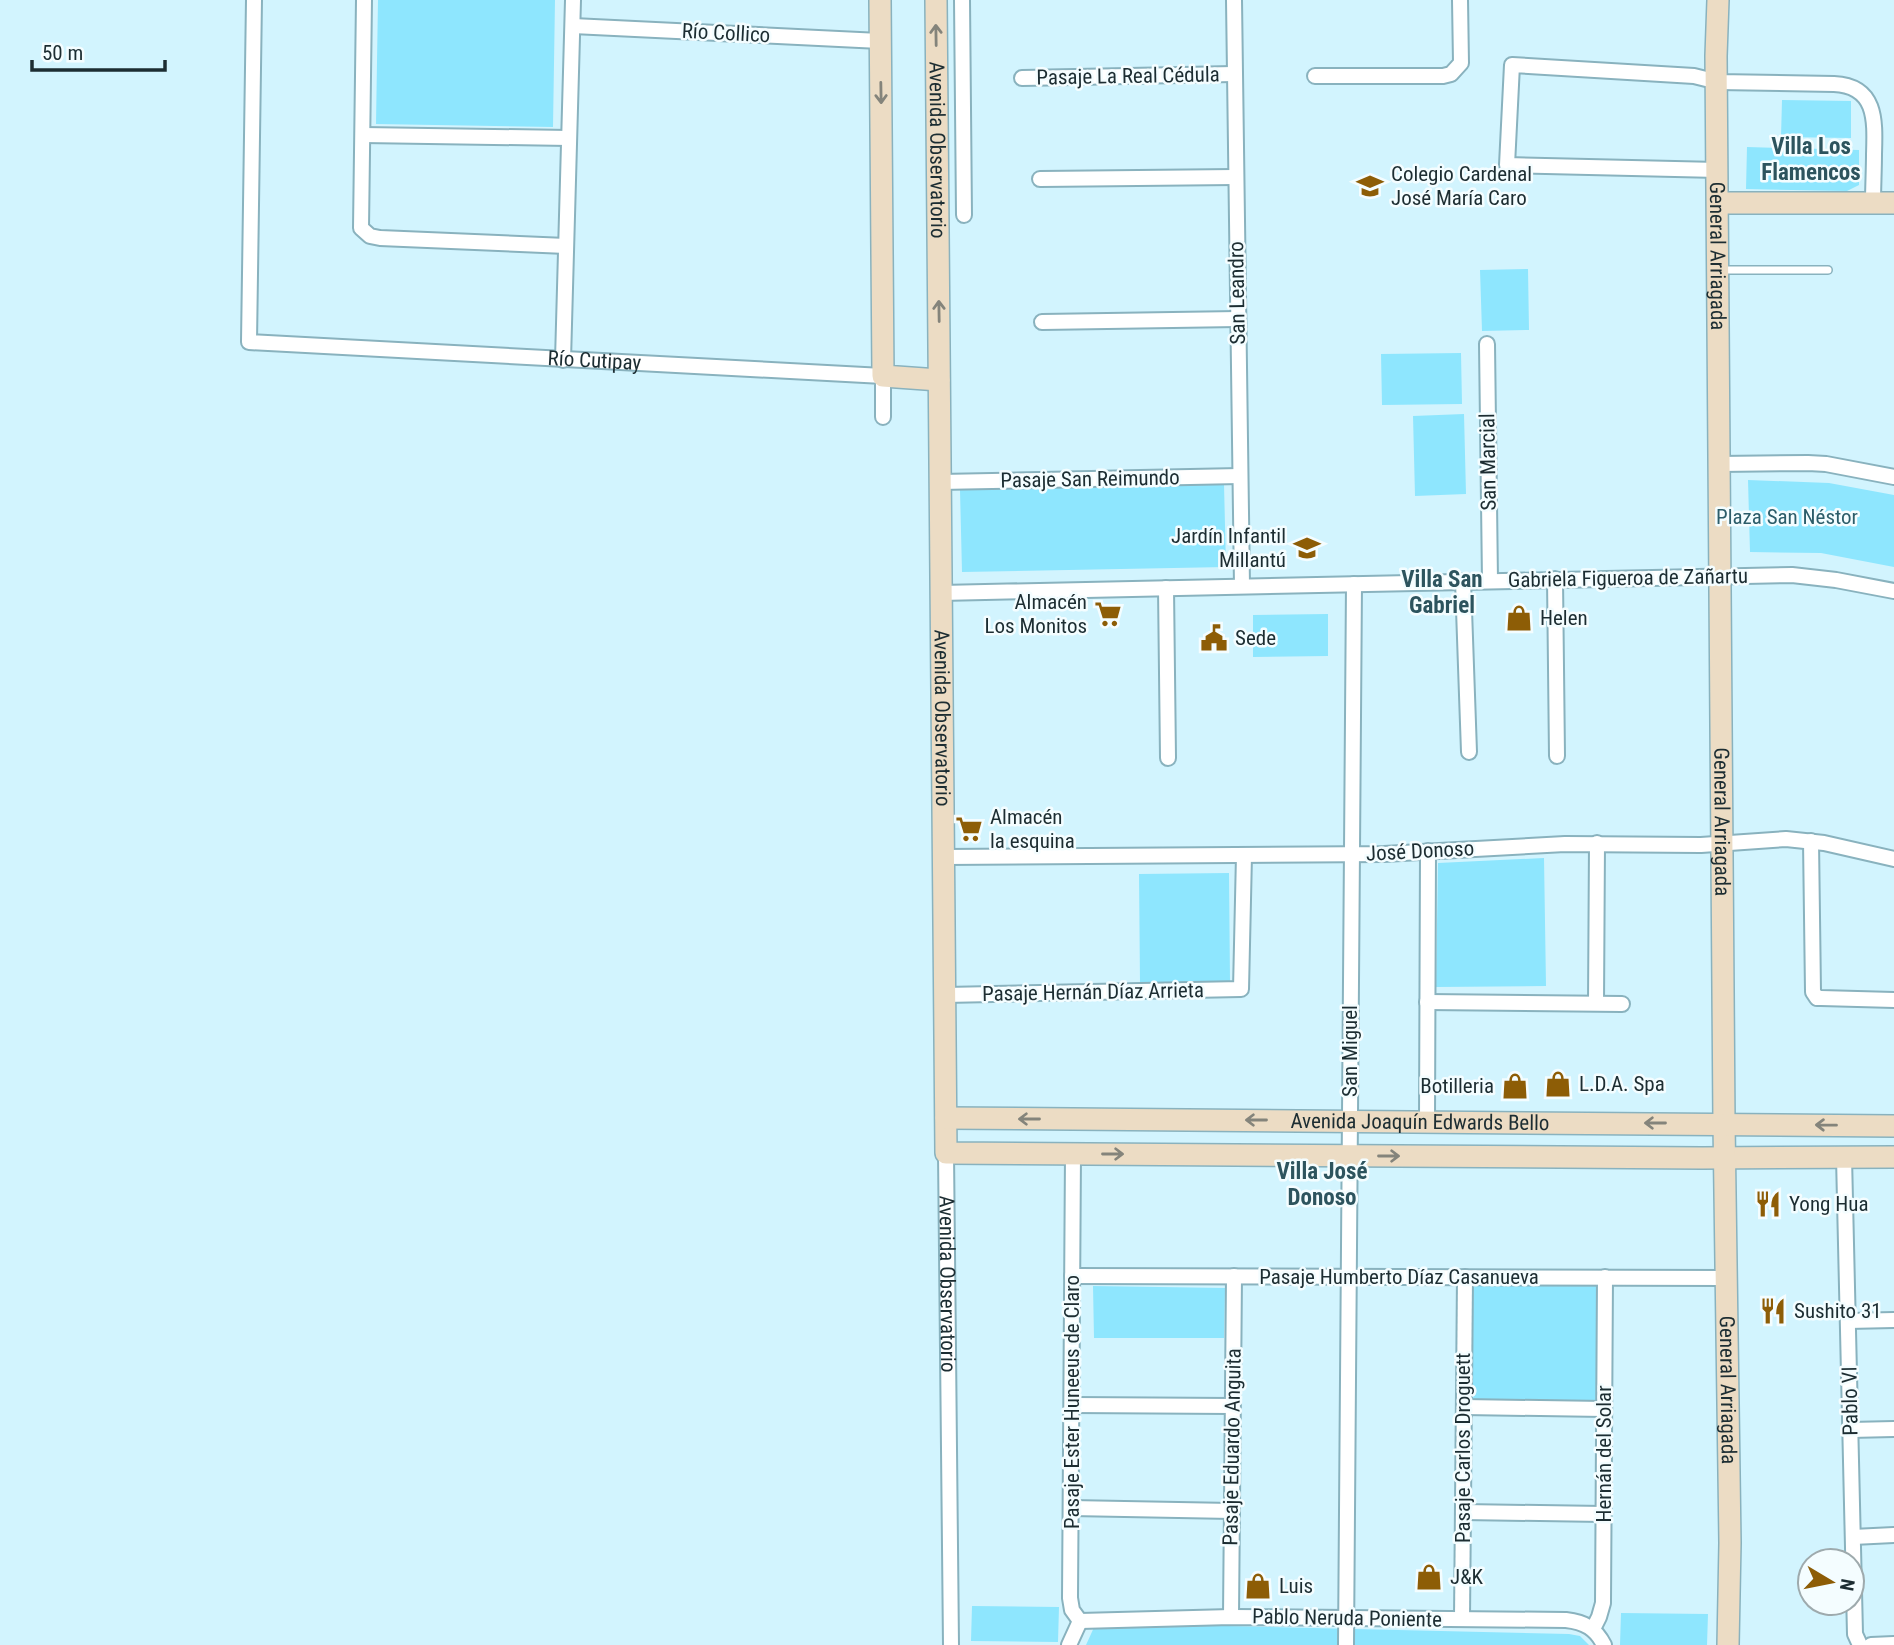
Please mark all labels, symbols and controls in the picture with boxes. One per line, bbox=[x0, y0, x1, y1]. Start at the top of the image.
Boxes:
street label: Río Collico bbox=[681, 19, 771, 47]
one-way arrow bbox=[929, 24, 943, 47]
scale bar bbox=[32, 28, 164, 72]
text: 50 m bbox=[42, 41, 83, 65]
street label: Avenida Observatorio bbox=[925, 61, 950, 239]
street label: Pasaje La Real Cédula bbox=[1036, 62, 1220, 90]
one-way arrow bbox=[874, 81, 888, 104]
district label: Villa Los Flamencos bbox=[1761, 133, 1861, 186]
place label: Colegio Cardenal José María Caro bbox=[1391, 162, 1532, 210]
school or university icon: Colegio Cardenal José María Caro bbox=[1355, 171, 1385, 201]
street label: General Arriagada bbox=[1705, 182, 1730, 330]
street label: San Leandro bbox=[1224, 241, 1250, 345]
one-way arrow bbox=[932, 300, 946, 323]
street label: Río Cutipay bbox=[547, 346, 642, 375]
street label: San Marcial bbox=[1475, 413, 1501, 511]
street label: Pasaje San Reimundo bbox=[1000, 465, 1180, 493]
park label: Plaza San Néstor bbox=[1716, 505, 1858, 529]
place label: Jardín Infantil Millantú bbox=[1171, 524, 1286, 572]
school or university icon: Jardín Infantil Millantú bbox=[1292, 533, 1322, 563]
street label: Gabriela Figueroa de Zañartu bbox=[1508, 564, 1748, 592]
district label: Villa San Gabriel bbox=[1401, 566, 1483, 619]
place label: Almacén Los Monitos bbox=[985, 590, 1087, 638]
supermarket icon: Almacén Los Monitos bbox=[1093, 599, 1123, 629]
shop icon: Helen bbox=[1504, 603, 1534, 633]
place label: Helen bbox=[1540, 606, 1588, 630]
public building icon: Sede bbox=[1199, 623, 1229, 653]
place label: Sede bbox=[1235, 626, 1276, 650]
street label: Avenida Observatorio bbox=[929, 629, 955, 807]
street label: General Arriagada bbox=[1709, 747, 1734, 896]
place label: Almacén la esquina bbox=[990, 805, 1075, 853]
supermarket icon: Almacén la esquina bbox=[954, 814, 984, 844]
street label: José Donoso bbox=[1365, 836, 1475, 866]
street label: Pasaje Hernán Díaz Arrieta bbox=[982, 978, 1204, 1006]
street label: San Miguel bbox=[1338, 1005, 1362, 1097]
shop icon: L.D.A. Spa bbox=[1543, 1069, 1573, 1099]
shop icon: Botilleria bbox=[1500, 1071, 1530, 1101]
place label: L.D.A. Spa bbox=[1579, 1072, 1665, 1096]
place label: Botilleria bbox=[1420, 1074, 1494, 1098]
street label: Avenida Joaquín Edwards Bello bbox=[1290, 1109, 1550, 1135]
one-way arrow bbox=[1018, 1112, 1041, 1126]
one-way arrow bbox=[1245, 1113, 1268, 1127]
one-way arrow bbox=[1644, 1116, 1667, 1130]
one-way arrow bbox=[1815, 1118, 1838, 1132]
one-way arrow bbox=[1101, 1147, 1124, 1161]
one-way arrow bbox=[1377, 1149, 1400, 1163]
district label: Villa José Donoso bbox=[1277, 1158, 1367, 1211]
restaurant icon: Yong Hua bbox=[1753, 1189, 1783, 1219]
place label: Yong Hua bbox=[1789, 1192, 1868, 1216]
street label: Avenida Observatorio bbox=[934, 1195, 960, 1373]
street label: Pasaje Humberto Díaz Casanueva bbox=[1259, 1265, 1539, 1289]
street label: Pasaje Ester Huneeus de Claro bbox=[1060, 1275, 1084, 1529]
restaurant icon: Sushito 31 bbox=[1758, 1296, 1788, 1326]
place label: Sushito 31 bbox=[1794, 1299, 1882, 1323]
street label: General Arriagada bbox=[1715, 1315, 1741, 1464]
street label: Pasaje Eduardo Anguita bbox=[1218, 1348, 1246, 1546]
street label: Pasaje Carlos Droguett bbox=[1451, 1353, 1475, 1543]
street label: Pablo VI bbox=[1837, 1366, 1863, 1436]
street label: Hernán del Solar bbox=[1592, 1385, 1616, 1523]
north arrow bbox=[1796, 1547, 1866, 1617]
shop icon: J&K bbox=[1414, 1562, 1444, 1592]
place label: J&K bbox=[1450, 1565, 1484, 1589]
shop icon: Luis bbox=[1243, 1571, 1273, 1601]
place label: Luis bbox=[1279, 1574, 1313, 1598]
text: N bbox=[1835, 1577, 1860, 1593]
street label: Pablo Neruda Poniente bbox=[1252, 1604, 1442, 1632]

